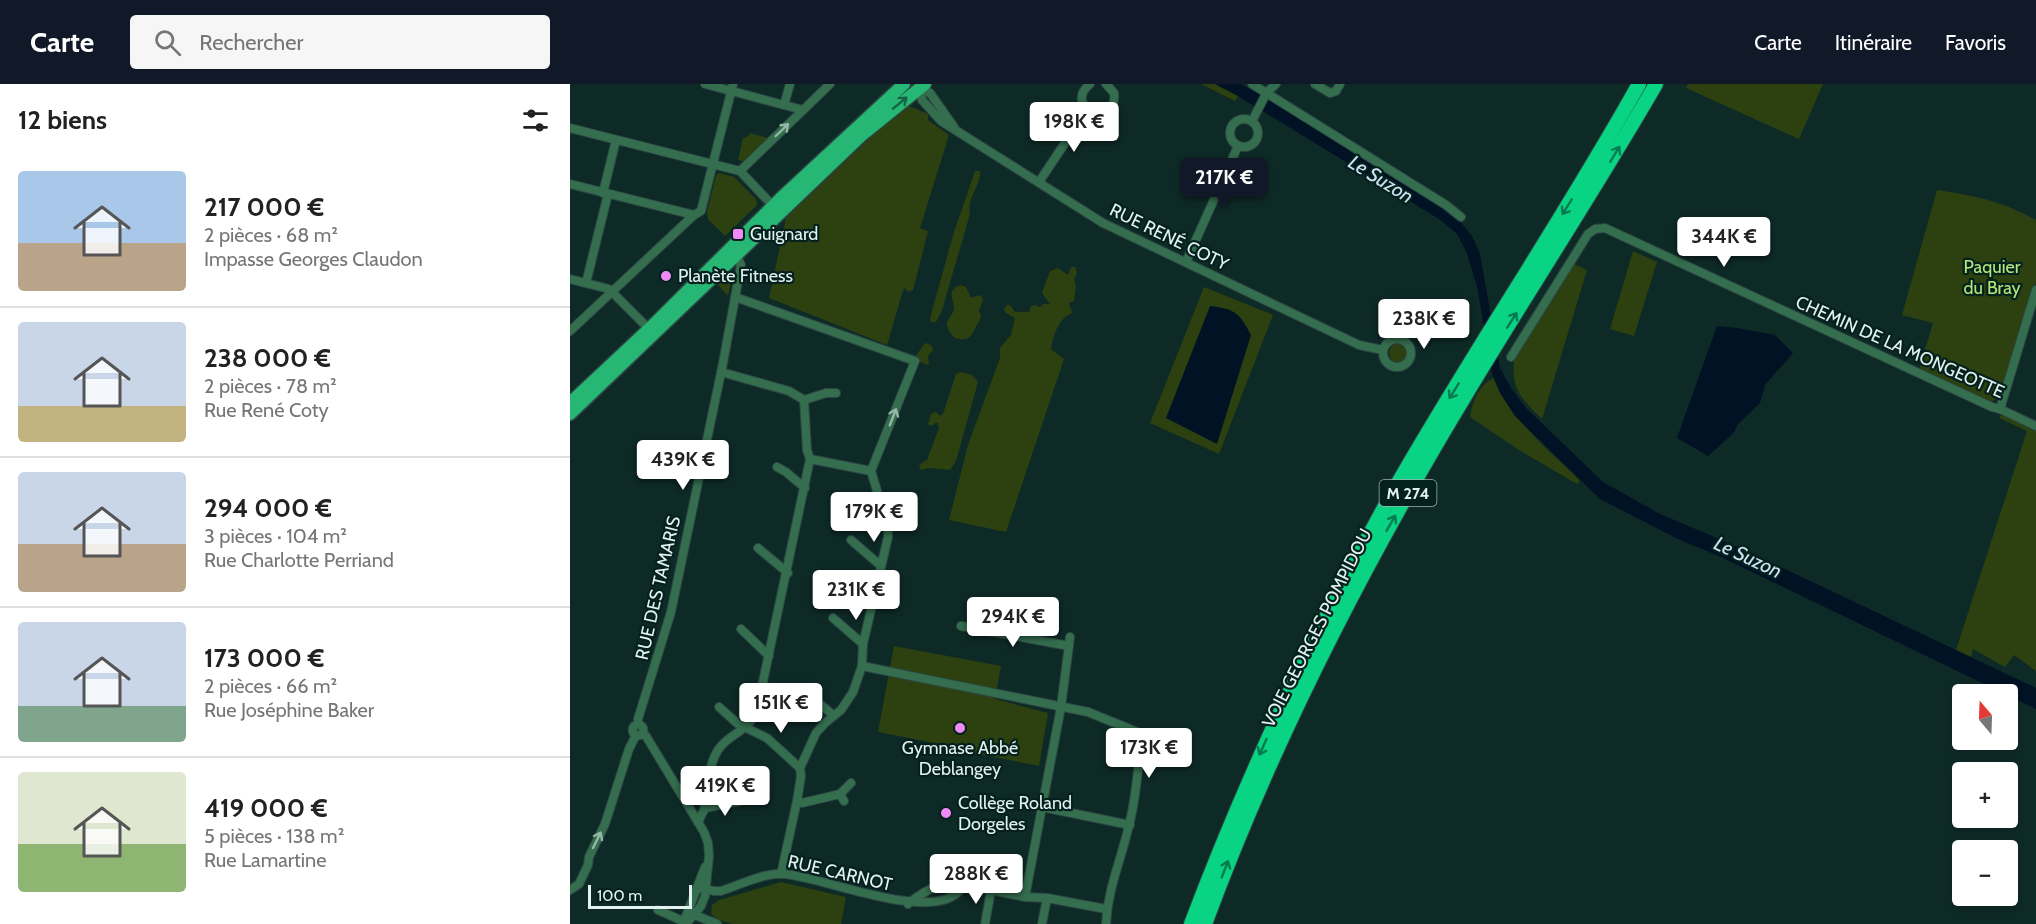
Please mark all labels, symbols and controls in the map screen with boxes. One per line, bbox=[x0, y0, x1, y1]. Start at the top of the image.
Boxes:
search box bbox=[130, 15, 550, 69]
text: Carte bbox=[30, 25, 94, 59]
icon: search bbox=[151, 26, 184, 59]
text: Rechercher bbox=[199, 29, 303, 56]
text: Carte bbox=[1754, 30, 1802, 55]
text: Itinéraire bbox=[1835, 30, 1912, 55]
text: Favoris bbox=[1945, 30, 2006, 55]
one-way arrow bbox=[892, 96, 908, 109]
pin: 198K € bbox=[1025, 102, 1123, 153]
text: 12 biens bbox=[18, 104, 107, 136]
icon: filters bbox=[519, 104, 552, 137]
text: 198K € bbox=[1044, 109, 1104, 133]
one-way arrow bbox=[775, 123, 790, 137]
one-way arrow bbox=[1609, 146, 1621, 163]
water label: Le Suzon bbox=[1344, 150, 1418, 208]
pin: 217K € bbox=[1175, 158, 1273, 209]
text: 217K € bbox=[1195, 165, 1253, 189]
text: 217 000 € bbox=[204, 191, 324, 223]
icon: home bbox=[66, 195, 138, 267]
one-way arrow bbox=[1561, 198, 1573, 215]
street label: RUE RENÉ COTY bbox=[1106, 199, 1233, 276]
pin: 344K € bbox=[1675, 217, 1773, 268]
text: 2 pièces · 68 m² bbox=[204, 223, 338, 247]
place label: Guignard bbox=[750, 223, 818, 245]
text: 344K € bbox=[1691, 224, 1757, 248]
marker: Guignard bbox=[731, 227, 745, 241]
text: Impasse Georges Claudon bbox=[204, 247, 423, 271]
park label: Paquier du Bray bbox=[1963, 256, 2021, 299]
place label: Planète Fitness bbox=[678, 265, 793, 287]
marker: Planète Fitness bbox=[659, 269, 673, 283]
street label: CHEMIN DE LA MONGEOTTE bbox=[1792, 291, 2008, 403]
pin: 238K € bbox=[1375, 299, 1473, 350]
text: 238K € bbox=[1392, 306, 1456, 330]
one-way arrow bbox=[1506, 311, 1519, 328]
text: 238 000 € bbox=[204, 342, 331, 374]
icon: home bbox=[66, 346, 138, 418]
text: 2 pièces · 78 m² bbox=[204, 374, 337, 398]
one-way arrow bbox=[1448, 382, 1460, 399]
text: Rue René Coty bbox=[204, 398, 329, 422]
one-way arrow bbox=[888, 408, 899, 427]
pin: 439K € bbox=[634, 440, 732, 491]
text: 439K € bbox=[651, 447, 715, 471]
road number: M 274 bbox=[1380, 480, 1436, 506]
text: 294 000 € bbox=[204, 492, 332, 524]
pin: 179K € bbox=[825, 492, 923, 543]
icon: home bbox=[66, 496, 138, 568]
text: 179K € bbox=[845, 499, 903, 523]
street label: RUE DES TAMARIS bbox=[631, 514, 685, 662]
one-way arrow bbox=[1385, 515, 1397, 532]
text: 3 pièces · 104 m² bbox=[204, 524, 347, 548]
street label: VOIE GEORGES POMPIDOU bbox=[1257, 525, 1377, 731]
water label: Le Suzon bbox=[1710, 531, 1786, 583]
text: Rue Charlotte Perriand bbox=[204, 548, 394, 572]
pin: 231K € bbox=[807, 570, 905, 621]
text: 231K € bbox=[827, 577, 885, 601]
pin: 294K € bbox=[964, 597, 1062, 648]
text: 294K € bbox=[981, 604, 1045, 628]
text: 173 000 € bbox=[204, 642, 324, 674]
icon: home bbox=[66, 646, 138, 718]
text: 2 pièces · 66 m² bbox=[204, 674, 337, 698]
pin: 151K € bbox=[732, 683, 830, 734]
north arrow bbox=[1952, 684, 2018, 750]
map controls bbox=[1952, 684, 2018, 906]
text: 151K € bbox=[753, 690, 809, 714]
text: Rue Joséphine Baker bbox=[204, 698, 374, 722]
marker: Gymnase Abbé Deblangey bbox=[953, 721, 967, 735]
pin: 173K € bbox=[1100, 728, 1198, 779]
text: 173K € bbox=[1120, 735, 1178, 759]
place label: Gymnase Abbé Deblangey bbox=[902, 737, 1018, 780]
one-way arrow bbox=[1257, 738, 1268, 756]
button: + bbox=[1952, 762, 2018, 828]
pin: 419K € bbox=[676, 766, 774, 817]
text: 419K € bbox=[695, 773, 755, 797]
text: 419 000 € bbox=[204, 792, 328, 824]
place label: Collège Roland Dorgeles bbox=[958, 792, 1072, 835]
icon: home bbox=[66, 796, 138, 868]
marker: Collège Roland Dorgeles bbox=[939, 806, 953, 820]
text: 5 pièces · 138 m² bbox=[204, 824, 344, 848]
one-way arrow bbox=[592, 832, 603, 850]
button: − bbox=[1952, 840, 2018, 906]
text: Rue Lamartine bbox=[204, 848, 327, 872]
street label: RUE CARNOT bbox=[786, 850, 895, 896]
pin: 288K € bbox=[927, 854, 1025, 905]
text: 288K € bbox=[944, 861, 1008, 885]
one-way arrow bbox=[1221, 861, 1232, 879]
scale bar bbox=[588, 882, 692, 910]
text: 100 m bbox=[597, 886, 642, 905]

